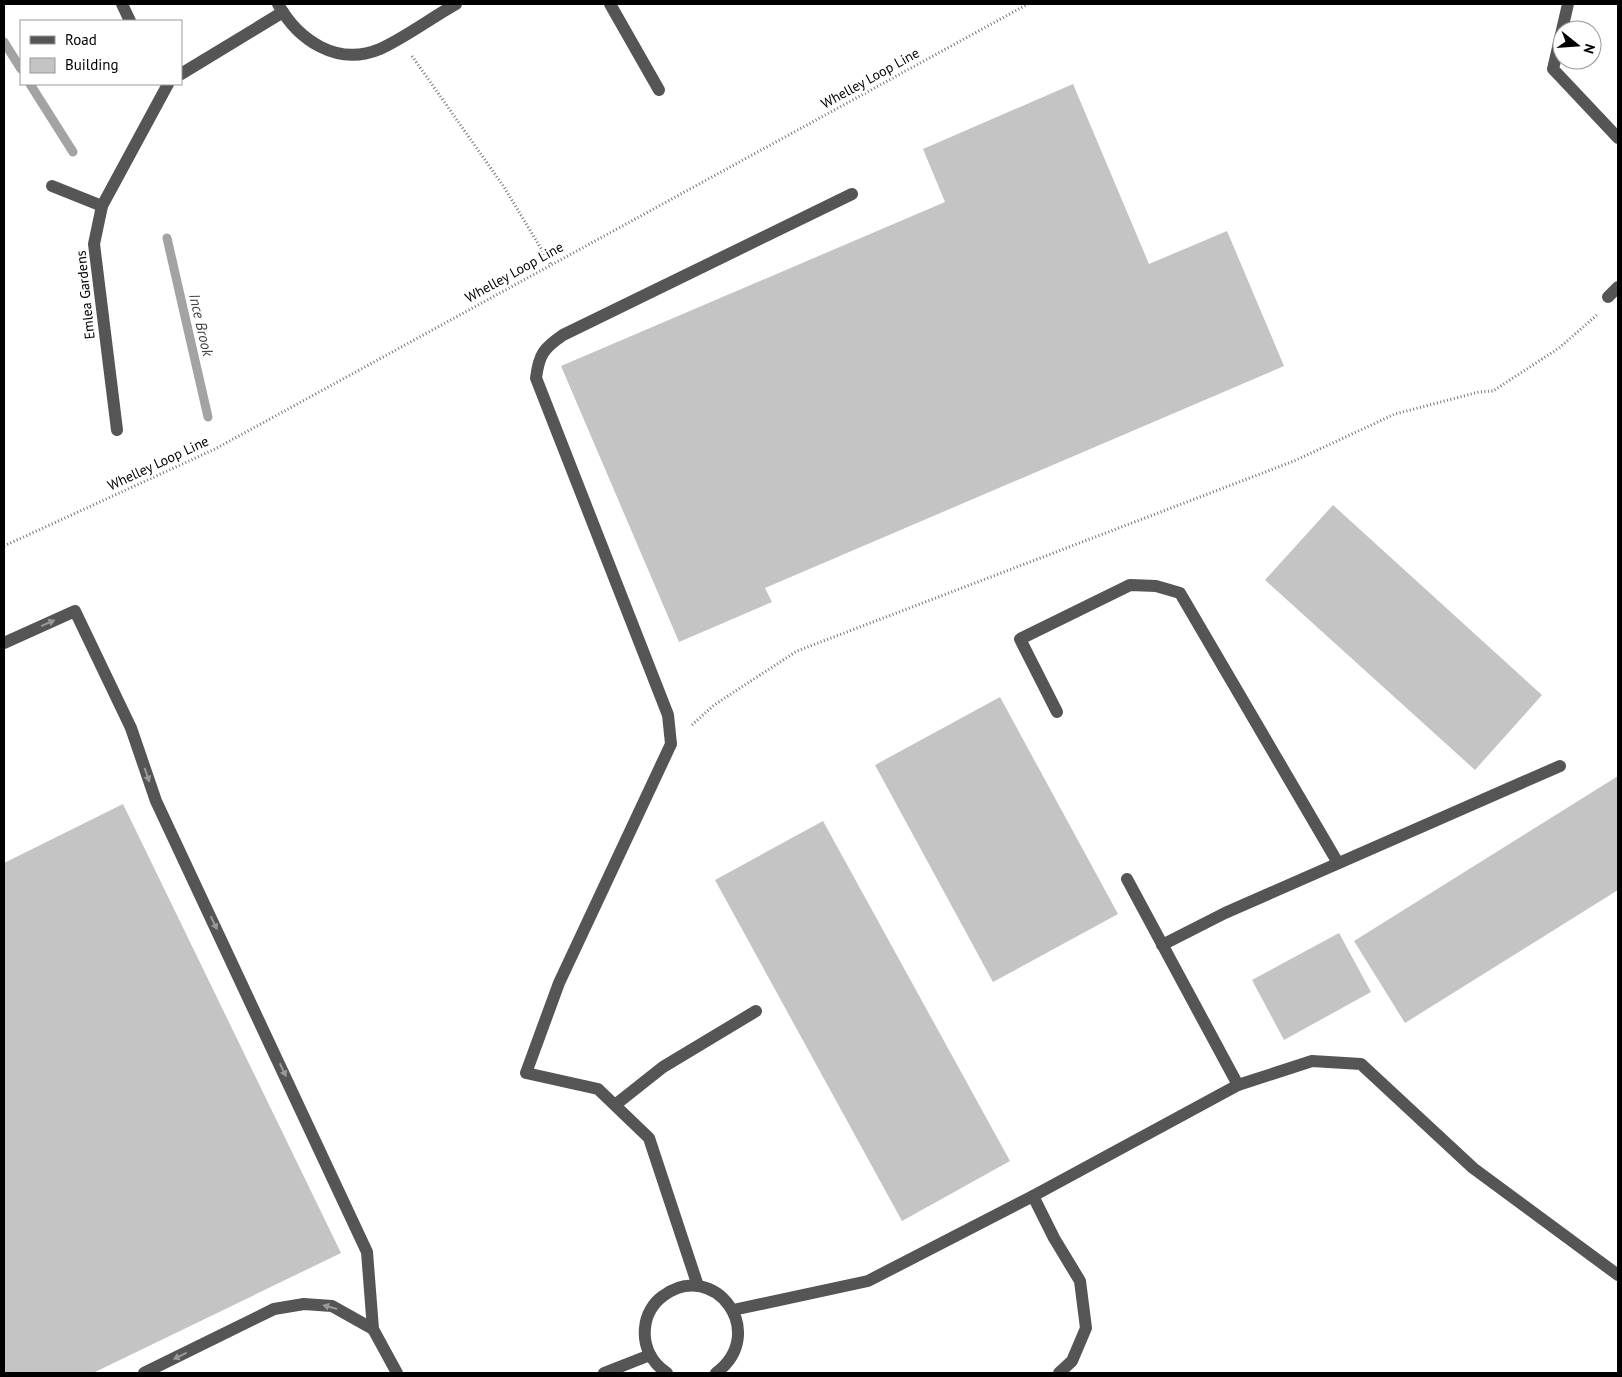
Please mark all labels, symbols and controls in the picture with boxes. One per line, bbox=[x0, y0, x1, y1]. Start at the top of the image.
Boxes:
legend bbox=[20, 20, 182, 85]
north arrow bbox=[1552, 20, 1602, 70]
text: Road bbox=[65, 30, 97, 49]
text: N bbox=[1579, 42, 1599, 56]
street label: Whelley Loop Line bbox=[818, 44, 922, 112]
text: Building bbox=[65, 55, 119, 74]
street label: Whelley Loop Line bbox=[462, 238, 566, 306]
street label: Emlea Gardens bbox=[71, 250, 99, 340]
water label: Ince Brook bbox=[185, 292, 218, 359]
street label: Whelley Loop Line bbox=[105, 432, 211, 494]
one-way arrow bbox=[41, 619, 55, 627]
one-way arrow bbox=[144, 767, 151, 782]
one-way arrow bbox=[210, 916, 218, 930]
one-way arrow bbox=[279, 1063, 287, 1077]
one-way arrow bbox=[323, 1303, 338, 1311]
one-way arrow bbox=[173, 1352, 187, 1360]

